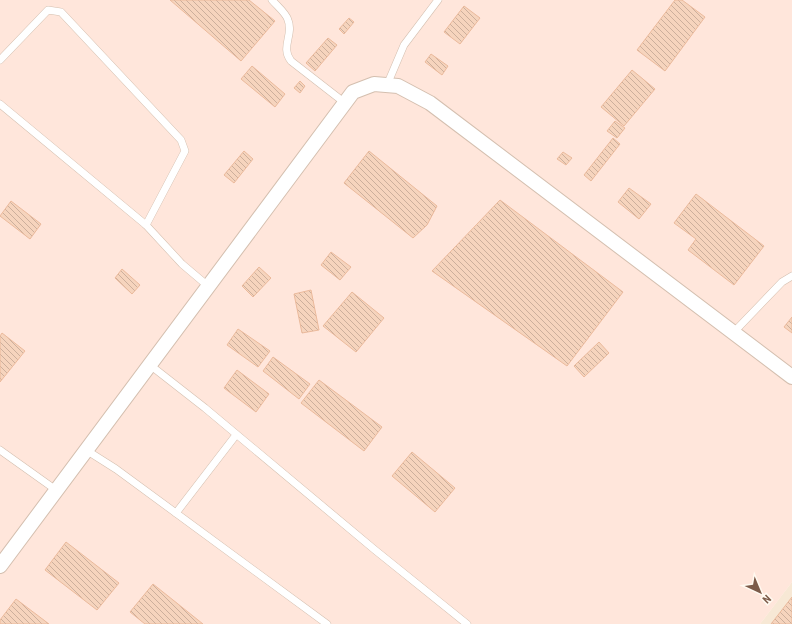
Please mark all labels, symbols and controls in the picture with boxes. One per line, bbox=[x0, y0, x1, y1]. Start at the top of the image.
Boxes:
north arrow bbox=[740, 572, 780, 612]
text: N bbox=[759, 592, 774, 606]

